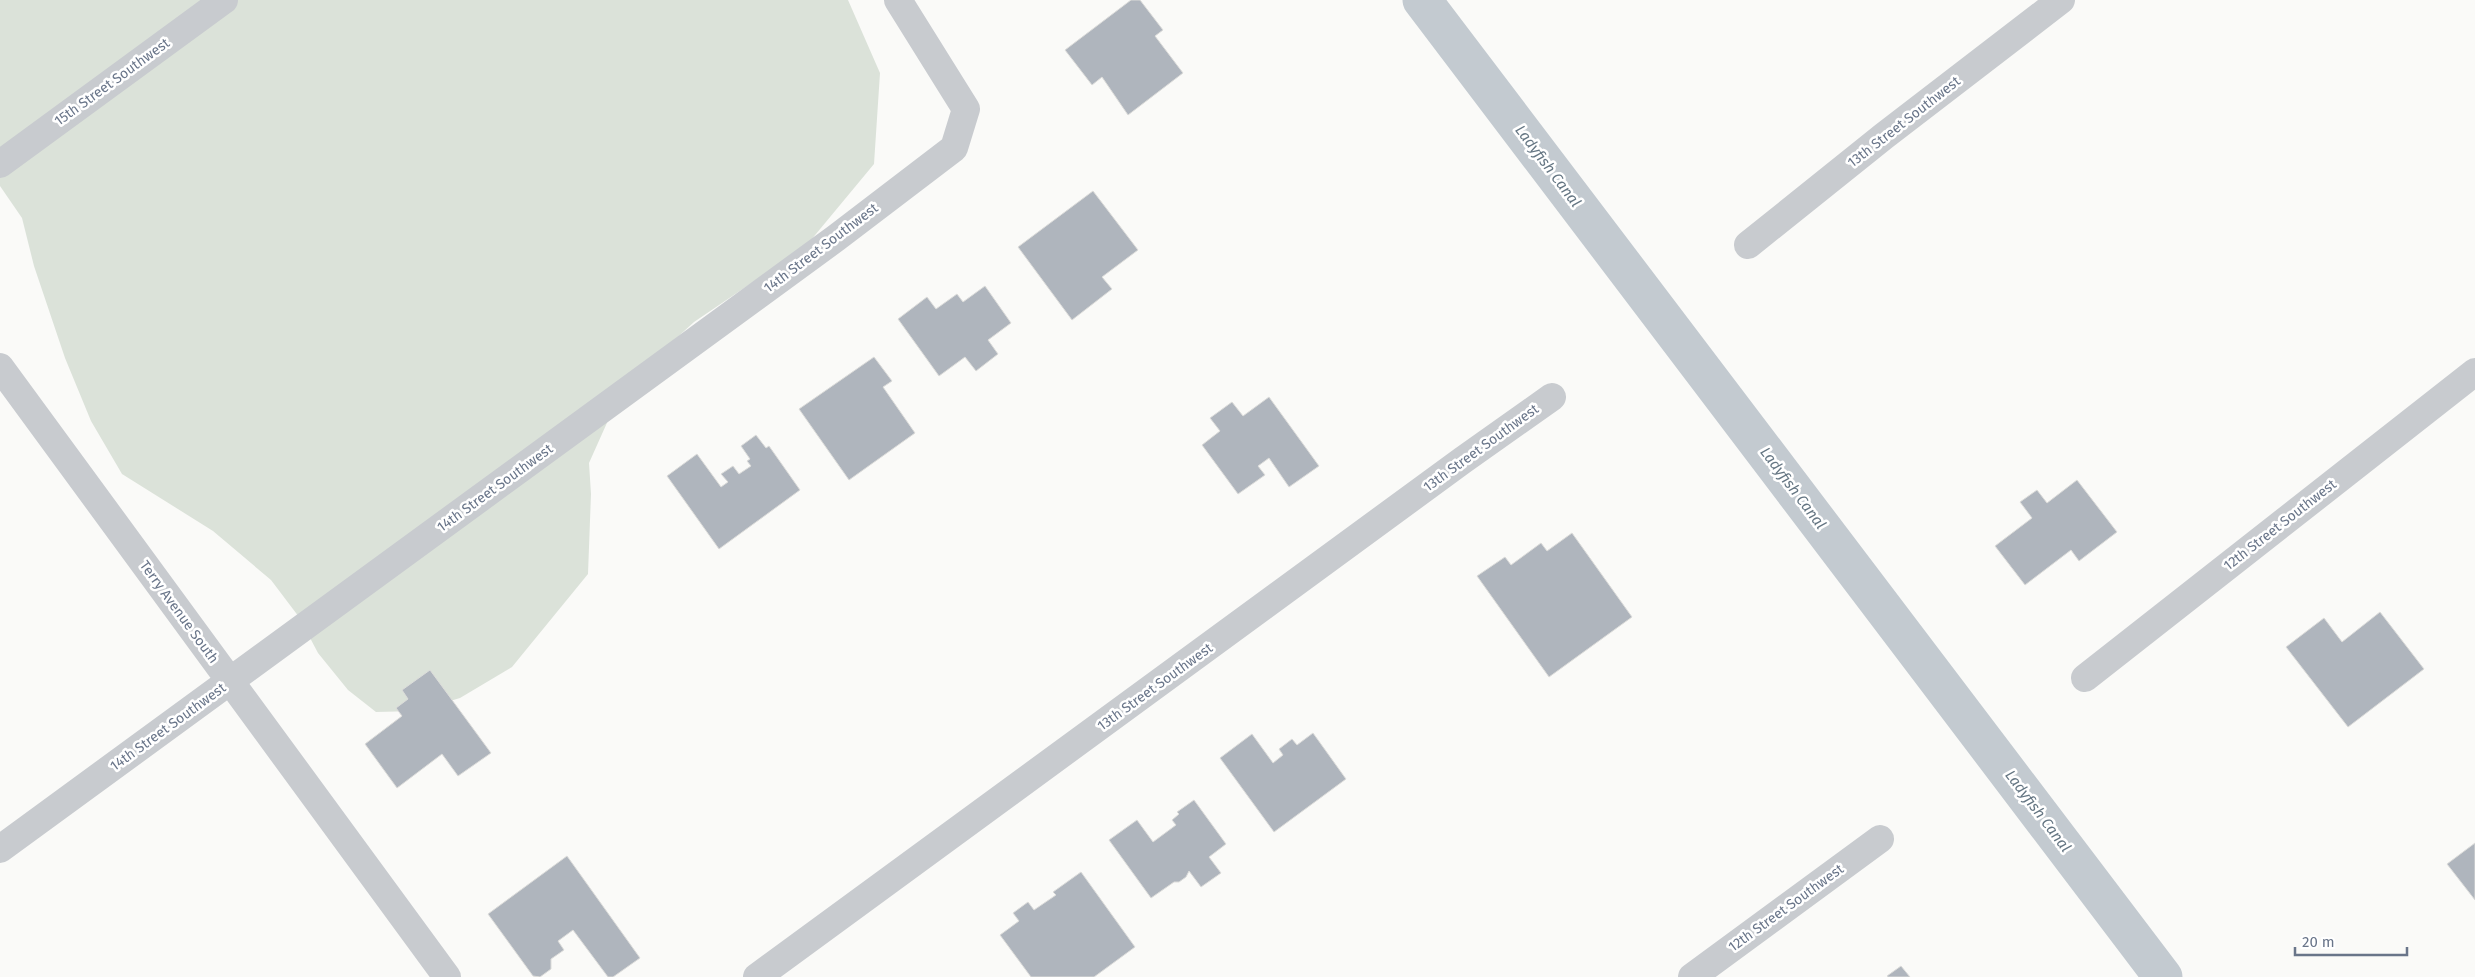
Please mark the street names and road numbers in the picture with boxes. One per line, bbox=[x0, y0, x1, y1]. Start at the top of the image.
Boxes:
street label: 15th Street Southwest bbox=[51, 34, 174, 129]
street label: 13th Street Southwest bbox=[1844, 72, 1964, 171]
street label: 14th Street Southwest bbox=[761, 199, 882, 297]
street label: 13th Street Southwest bbox=[1420, 400, 1543, 495]
street label: 14th Street Southwest bbox=[434, 440, 557, 536]
street label: 12th Street Southwest bbox=[2220, 475, 2340, 574]
street label: Terry Avenue South bbox=[136, 557, 222, 667]
street label: 13th Street Southwest bbox=[1094, 639, 1217, 734]
street label: 14th Street Southwest bbox=[107, 679, 230, 775]
street label: 12th Street Southwest bbox=[1725, 860, 1848, 955]

